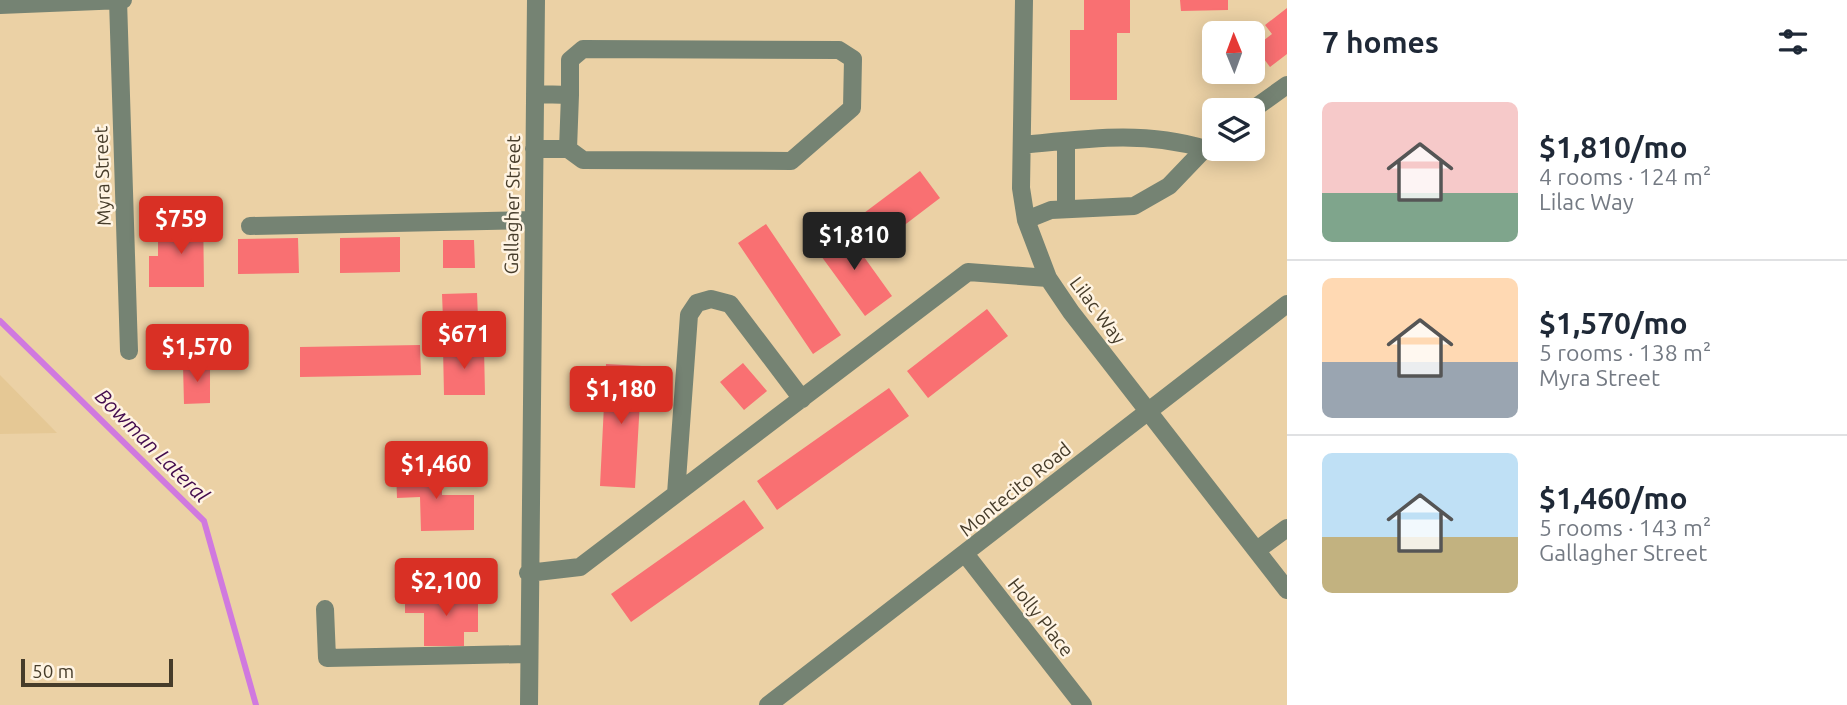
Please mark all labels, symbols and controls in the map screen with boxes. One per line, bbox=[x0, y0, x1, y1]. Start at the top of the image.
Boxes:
north arrow bbox=[1202, 21, 1265, 84]
map controls bbox=[1202, 21, 1265, 161]
icon: filters bbox=[1774, 23, 1812, 61]
text: 7 homes bbox=[1322, 25, 1439, 59]
button: layers bbox=[1202, 98, 1265, 161]
street label: Myra Street bbox=[89, 125, 115, 226]
icon: home bbox=[1378, 130, 1462, 214]
text: $1,810/mo bbox=[1539, 130, 1688, 164]
street label: Gallagher Street bbox=[500, 135, 524, 275]
text: 4 rooms · 124 m² bbox=[1539, 164, 1711, 189]
text: Lilac Way bbox=[1539, 189, 1634, 214]
pin: $759 bbox=[140, 196, 222, 256]
text: $759 bbox=[155, 206, 207, 231]
pin: $1,810 bbox=[797, 212, 911, 272]
text: $1,810 bbox=[819, 222, 889, 247]
street label: Lilac Way bbox=[1066, 272, 1130, 348]
icon: home bbox=[1378, 306, 1462, 390]
text: $1,570/mo bbox=[1539, 306, 1688, 340]
pin: $671 bbox=[423, 312, 505, 371]
text: $671 bbox=[438, 321, 490, 346]
pin: $1,570 bbox=[140, 324, 254, 384]
text: $1,570 bbox=[162, 334, 232, 359]
text: 5 rooms · 138 m² bbox=[1539, 340, 1711, 365]
text: Myra Street bbox=[1539, 365, 1660, 390]
pin: $1,180 bbox=[564, 366, 678, 426]
text: $1,180 bbox=[586, 376, 656, 401]
water label: Bowman Lateral bbox=[91, 383, 215, 507]
street label: Montecito Road bbox=[955, 437, 1075, 541]
pin: $1,460 bbox=[379, 442, 493, 501]
text: $1,460 bbox=[401, 451, 471, 476]
icon: home bbox=[1378, 481, 1462, 565]
text: $1,460/mo bbox=[1539, 481, 1688, 515]
text: 5 rooms · 143 m² bbox=[1539, 515, 1711, 540]
text: Gallagher Street bbox=[1539, 540, 1707, 565]
pin: $2,100 bbox=[389, 558, 503, 618]
text: $2,100 bbox=[411, 568, 481, 593]
street label: Holly Place bbox=[1004, 573, 1078, 661]
scale bar bbox=[21, 656, 173, 688]
text: 50 m bbox=[32, 660, 74, 682]

